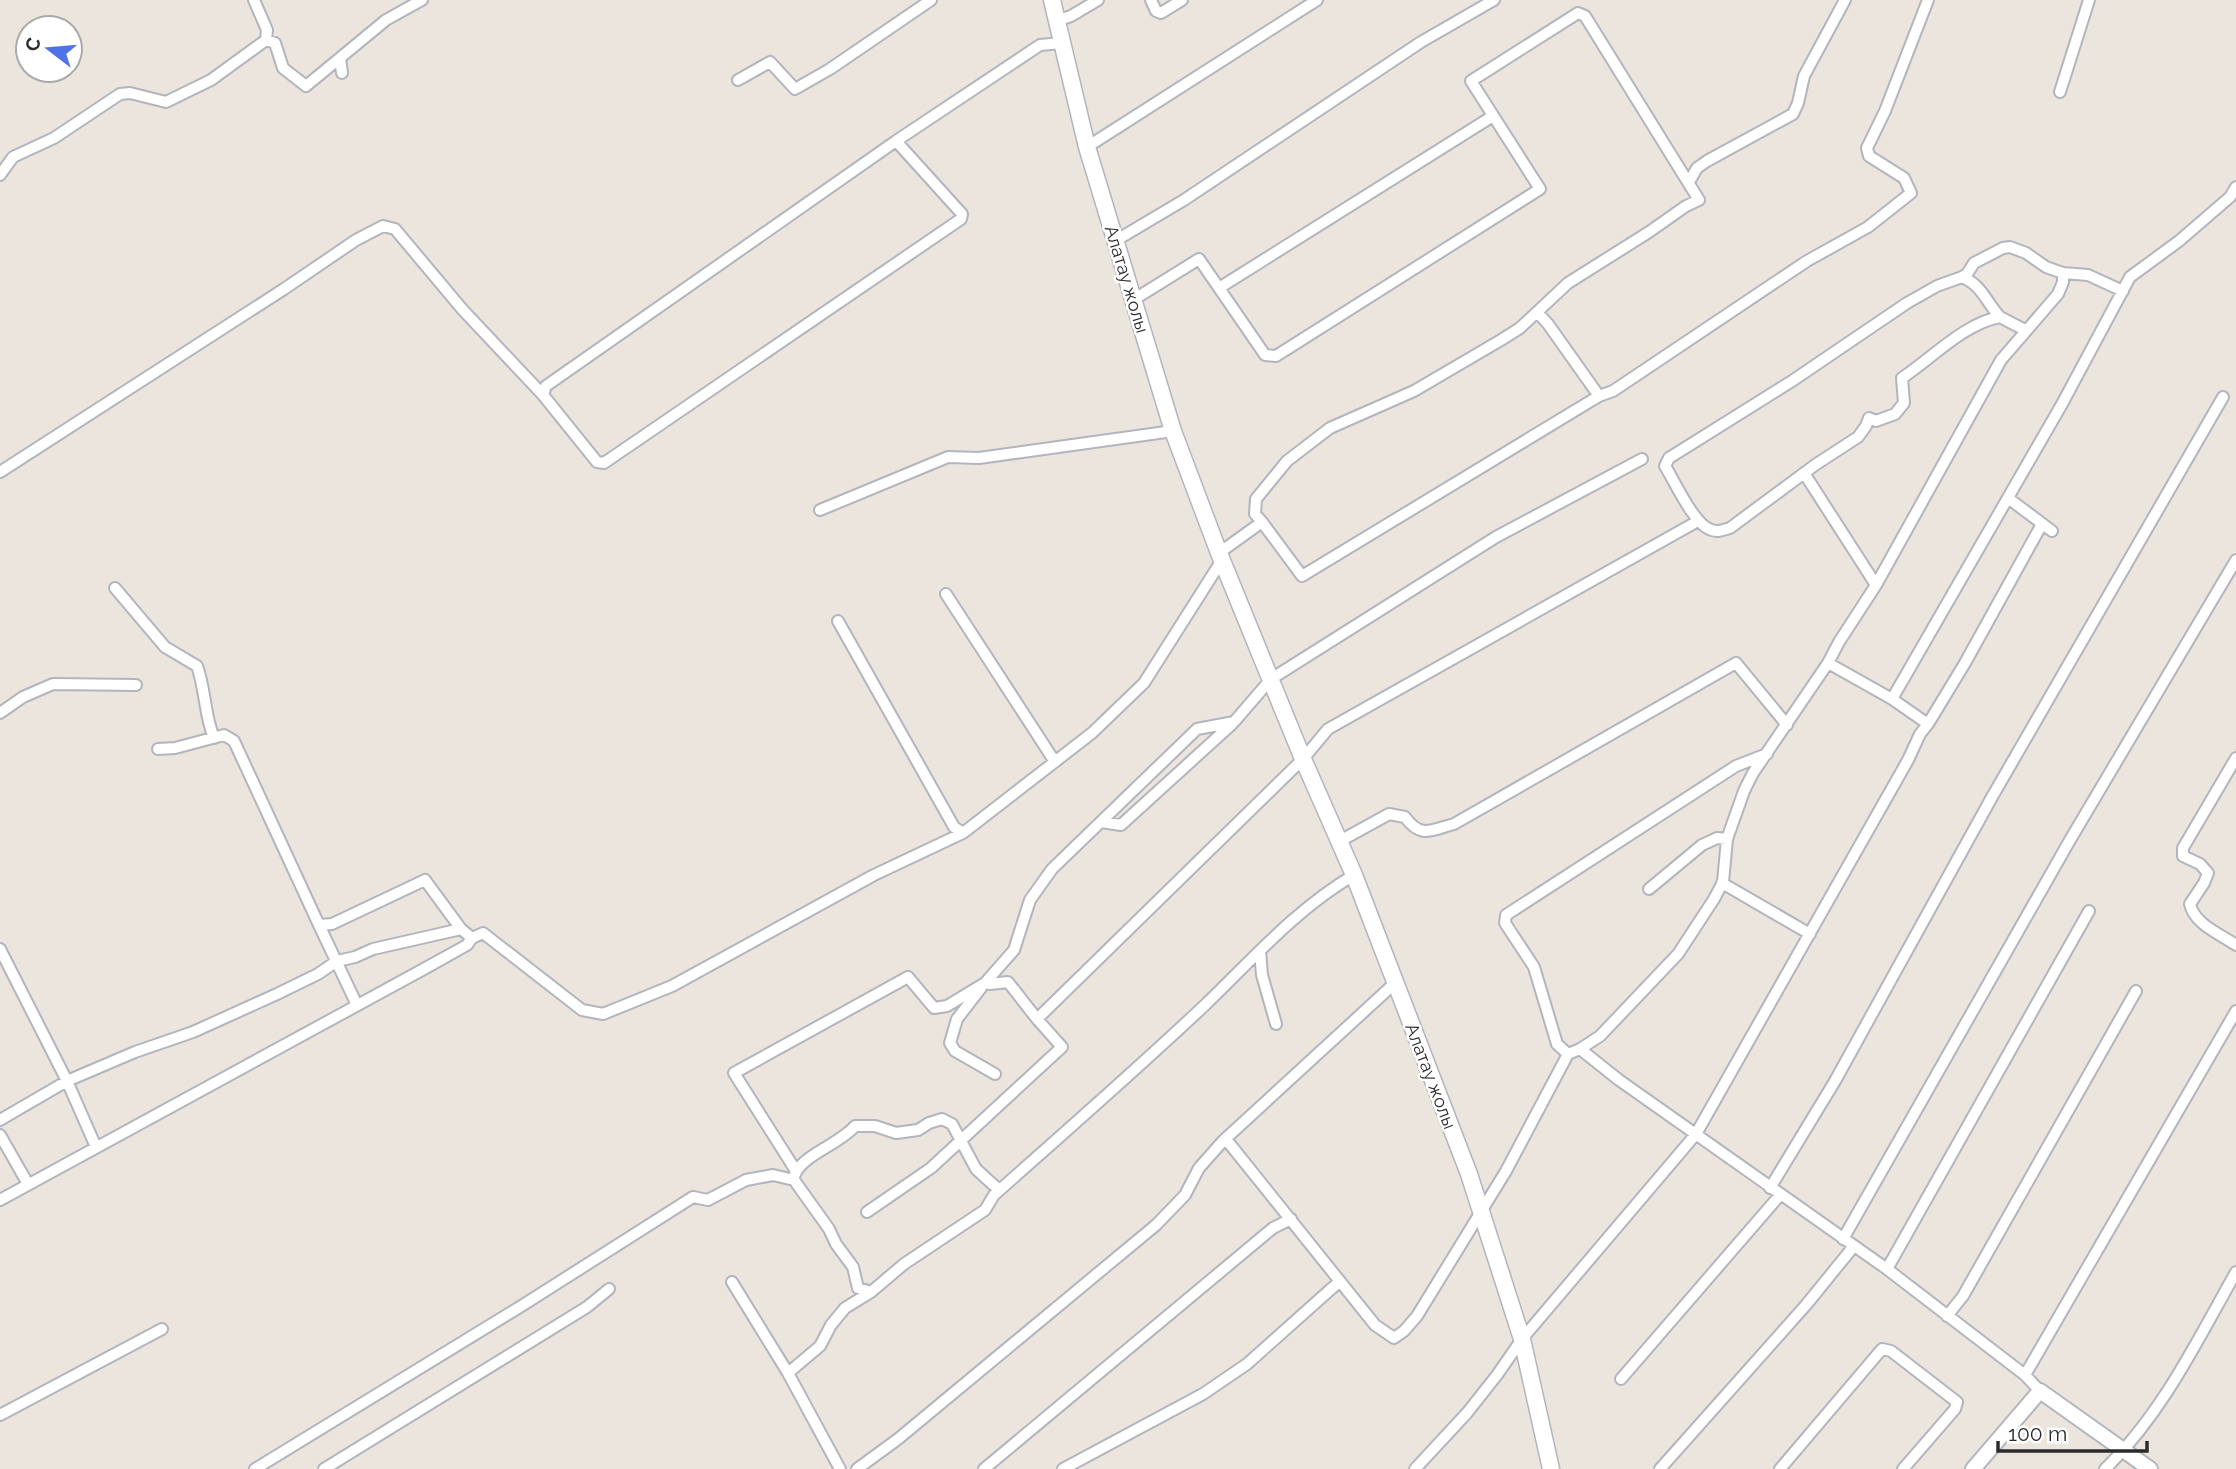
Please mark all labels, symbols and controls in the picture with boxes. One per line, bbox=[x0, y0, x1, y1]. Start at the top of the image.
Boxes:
north arrow bbox=[14, 14, 84, 84]
text: С bbox=[20, 35, 45, 54]
street label: Алатау жолы bbox=[1101, 223, 1153, 335]
street label: Алатау жолы bbox=[1401, 1020, 1461, 1132]
scale bar bbox=[1998, 1410, 2147, 1454]
text: 100 m bbox=[2008, 1421, 2067, 1446]

